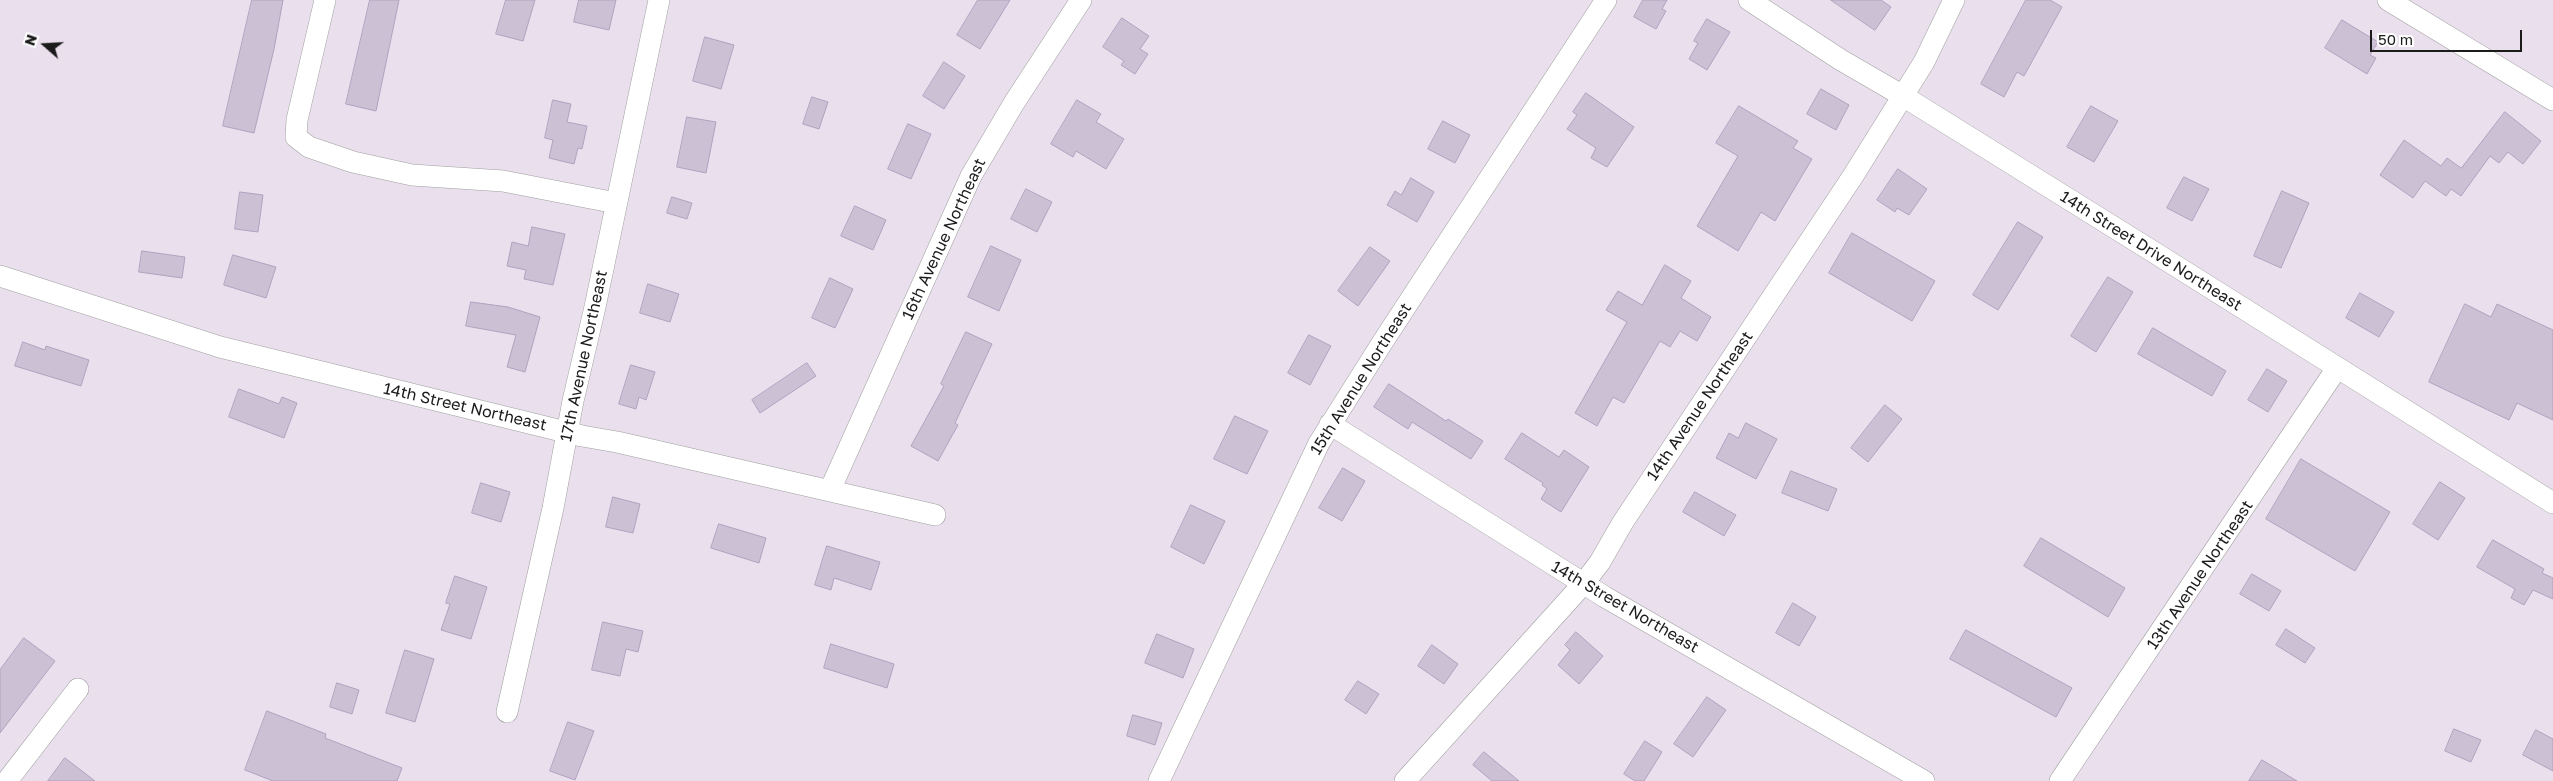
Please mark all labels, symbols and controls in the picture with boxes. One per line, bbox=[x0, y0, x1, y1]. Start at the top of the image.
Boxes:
north arrow bbox=[20, 20, 70, 70]
scale bar bbox=[2373, 20, 2526, 52]
text: 50 m bbox=[2378, 30, 2413, 48]
text: N bbox=[21, 32, 40, 48]
street label: 16th Avenue Northeast bbox=[898, 155, 990, 323]
street label: 14th Street Drive Northeast bbox=[2057, 187, 2245, 315]
street label: 17th Avenue Northeast bbox=[556, 269, 612, 443]
street label: 15th Avenue Northeast bbox=[1306, 299, 1416, 459]
street label: 14th Avenue Northeast bbox=[1643, 328, 1757, 484]
street label: 14th Street Northeast bbox=[382, 379, 548, 435]
street label: 13th Avenue Northeast bbox=[2143, 497, 2257, 653]
street label: 14th Street Northeast bbox=[1548, 557, 1702, 657]

